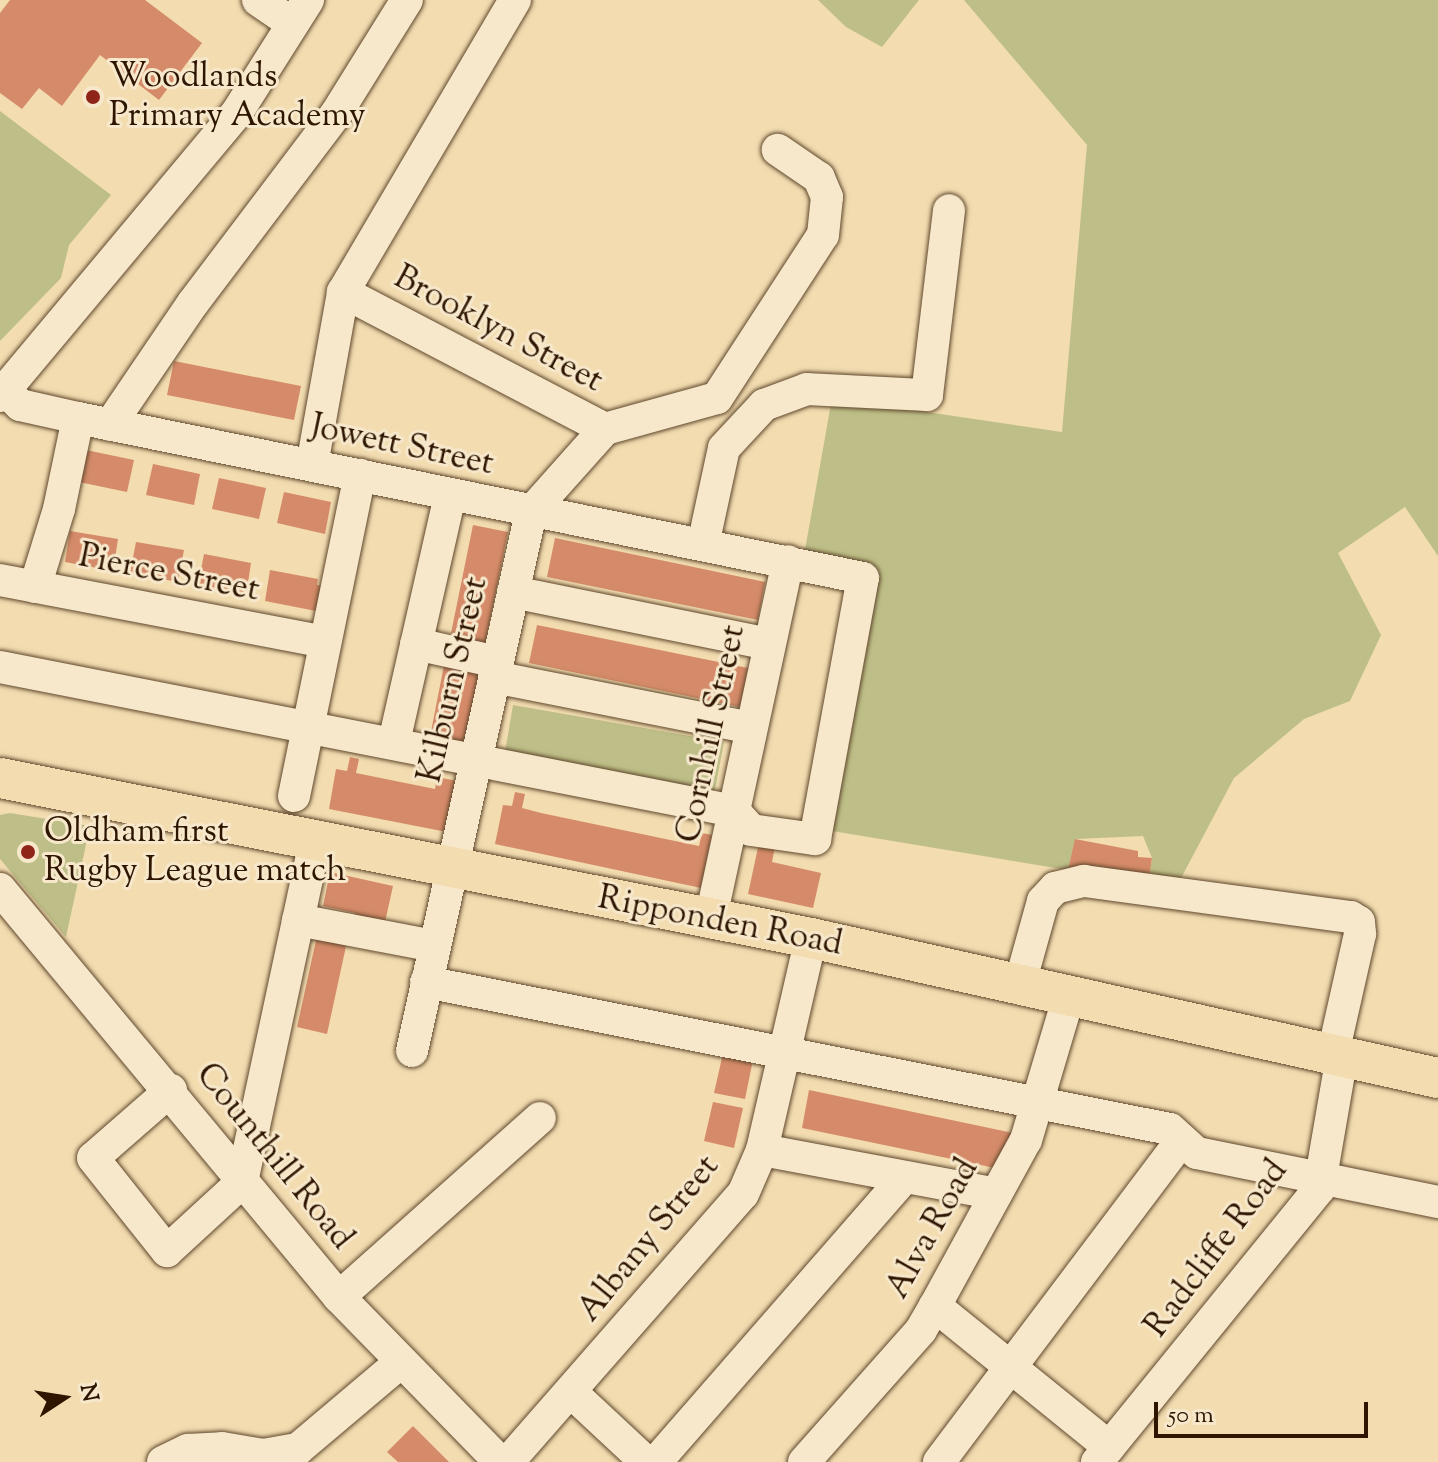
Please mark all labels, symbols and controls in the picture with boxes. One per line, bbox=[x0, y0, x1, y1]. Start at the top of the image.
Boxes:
place label: Woodlands Primary Academy bbox=[109, 57, 366, 136]
marker: Woodlands Primary Academy bbox=[84, 88, 102, 106]
street label: Brooklyn Street bbox=[386, 258, 610, 402]
street label: Jowett Street bbox=[307, 407, 497, 485]
street label: Pierce Street bbox=[75, 537, 263, 611]
street label: Kilburn Street bbox=[410, 573, 498, 787]
street label: Cornhill Street bbox=[669, 621, 755, 847]
place label: Oldham first Rugby League match bbox=[44, 812, 346, 892]
marker: Oldham first Rugby League match bbox=[19, 843, 37, 861]
street label: Ripponden Road bbox=[594, 878, 846, 966]
street label: Counthill Road bbox=[186, 1055, 362, 1259]
street label: Albany Street bbox=[569, 1147, 729, 1331]
street label: Alva Road bbox=[878, 1152, 988, 1306]
street label: Radcliffe Road bbox=[1137, 1152, 1297, 1346]
north arrow bbox=[24, 1358, 104, 1438]
text: N bbox=[70, 1381, 105, 1405]
scale bar bbox=[1158, 1386, 1372, 1436]
text: 50 m bbox=[1168, 1399, 1214, 1433]

